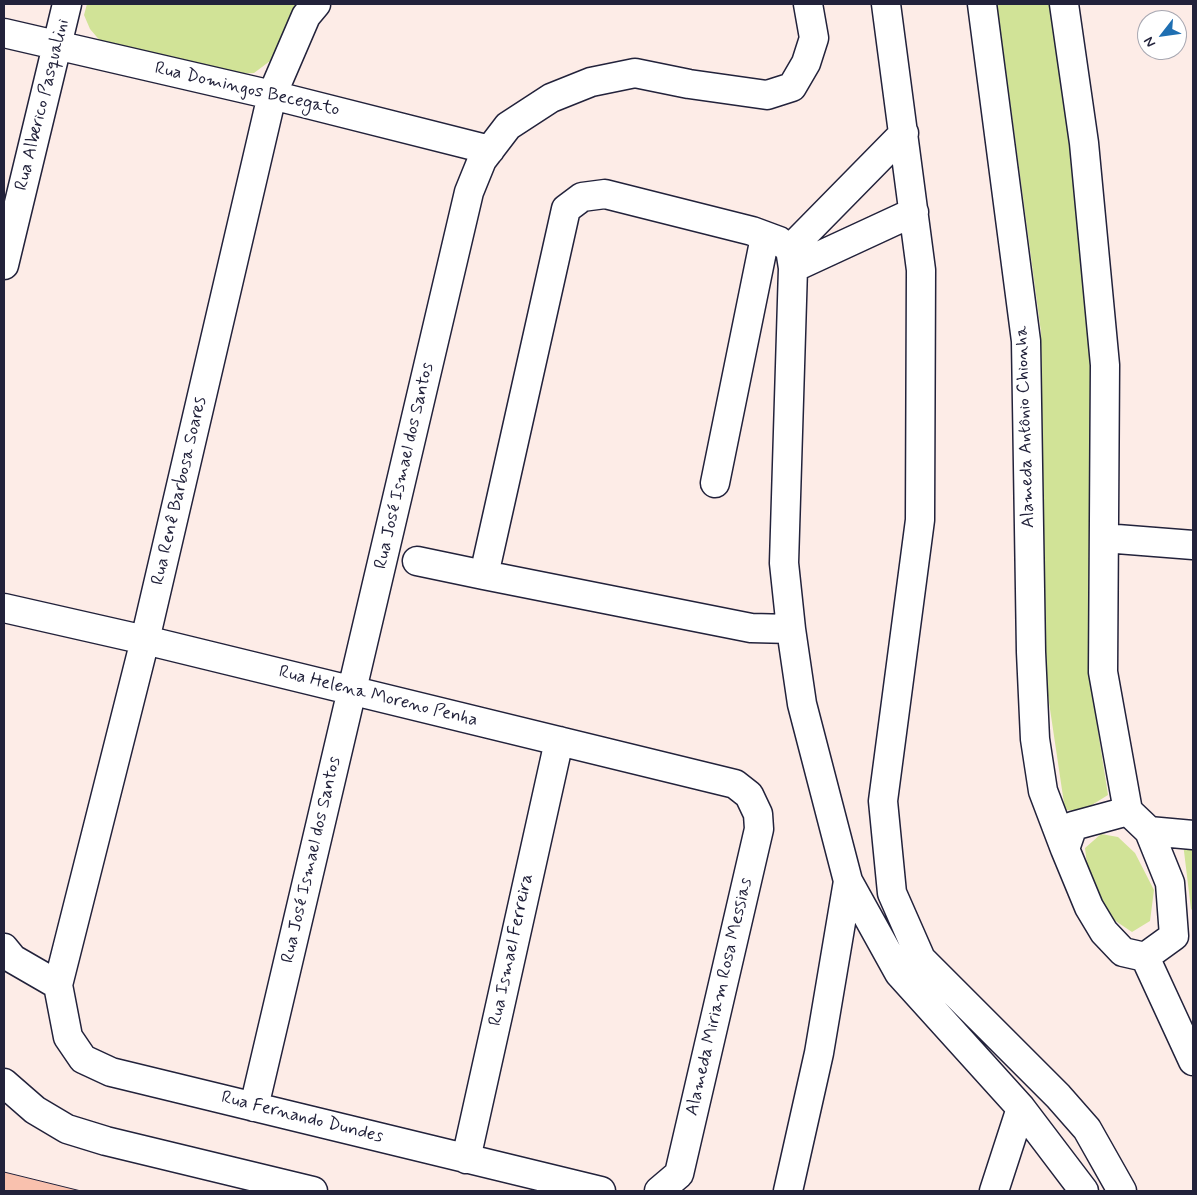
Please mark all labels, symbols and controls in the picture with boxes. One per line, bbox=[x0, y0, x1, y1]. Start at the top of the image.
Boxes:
north arrow bbox=[1137, 10, 1187, 60]
street label: Rua Alberico Pasqualini bbox=[11, 17, 75, 193]
text: N bbox=[1140, 33, 1160, 51]
street label: Rua Domingos Becegato bbox=[152, 58, 342, 122]
street label: Alameda Antônio Chionha bbox=[1012, 326, 1040, 528]
street label: Rua José Ismael dos Santos bbox=[371, 361, 439, 571]
street label: Rua Renê Barbosa Soares bbox=[148, 395, 212, 587]
street label: Rua Helena Moreno Penha bbox=[276, 662, 480, 732]
street label: Rua José Ismael dos Santos bbox=[278, 755, 346, 965]
street label: Rua Ismael Ferreira bbox=[485, 872, 539, 1028]
street label: Alameda Miriam Rosa Messias bbox=[682, 876, 758, 1118]
street label: Rua Fernando Dundes bbox=[219, 1087, 385, 1149]

